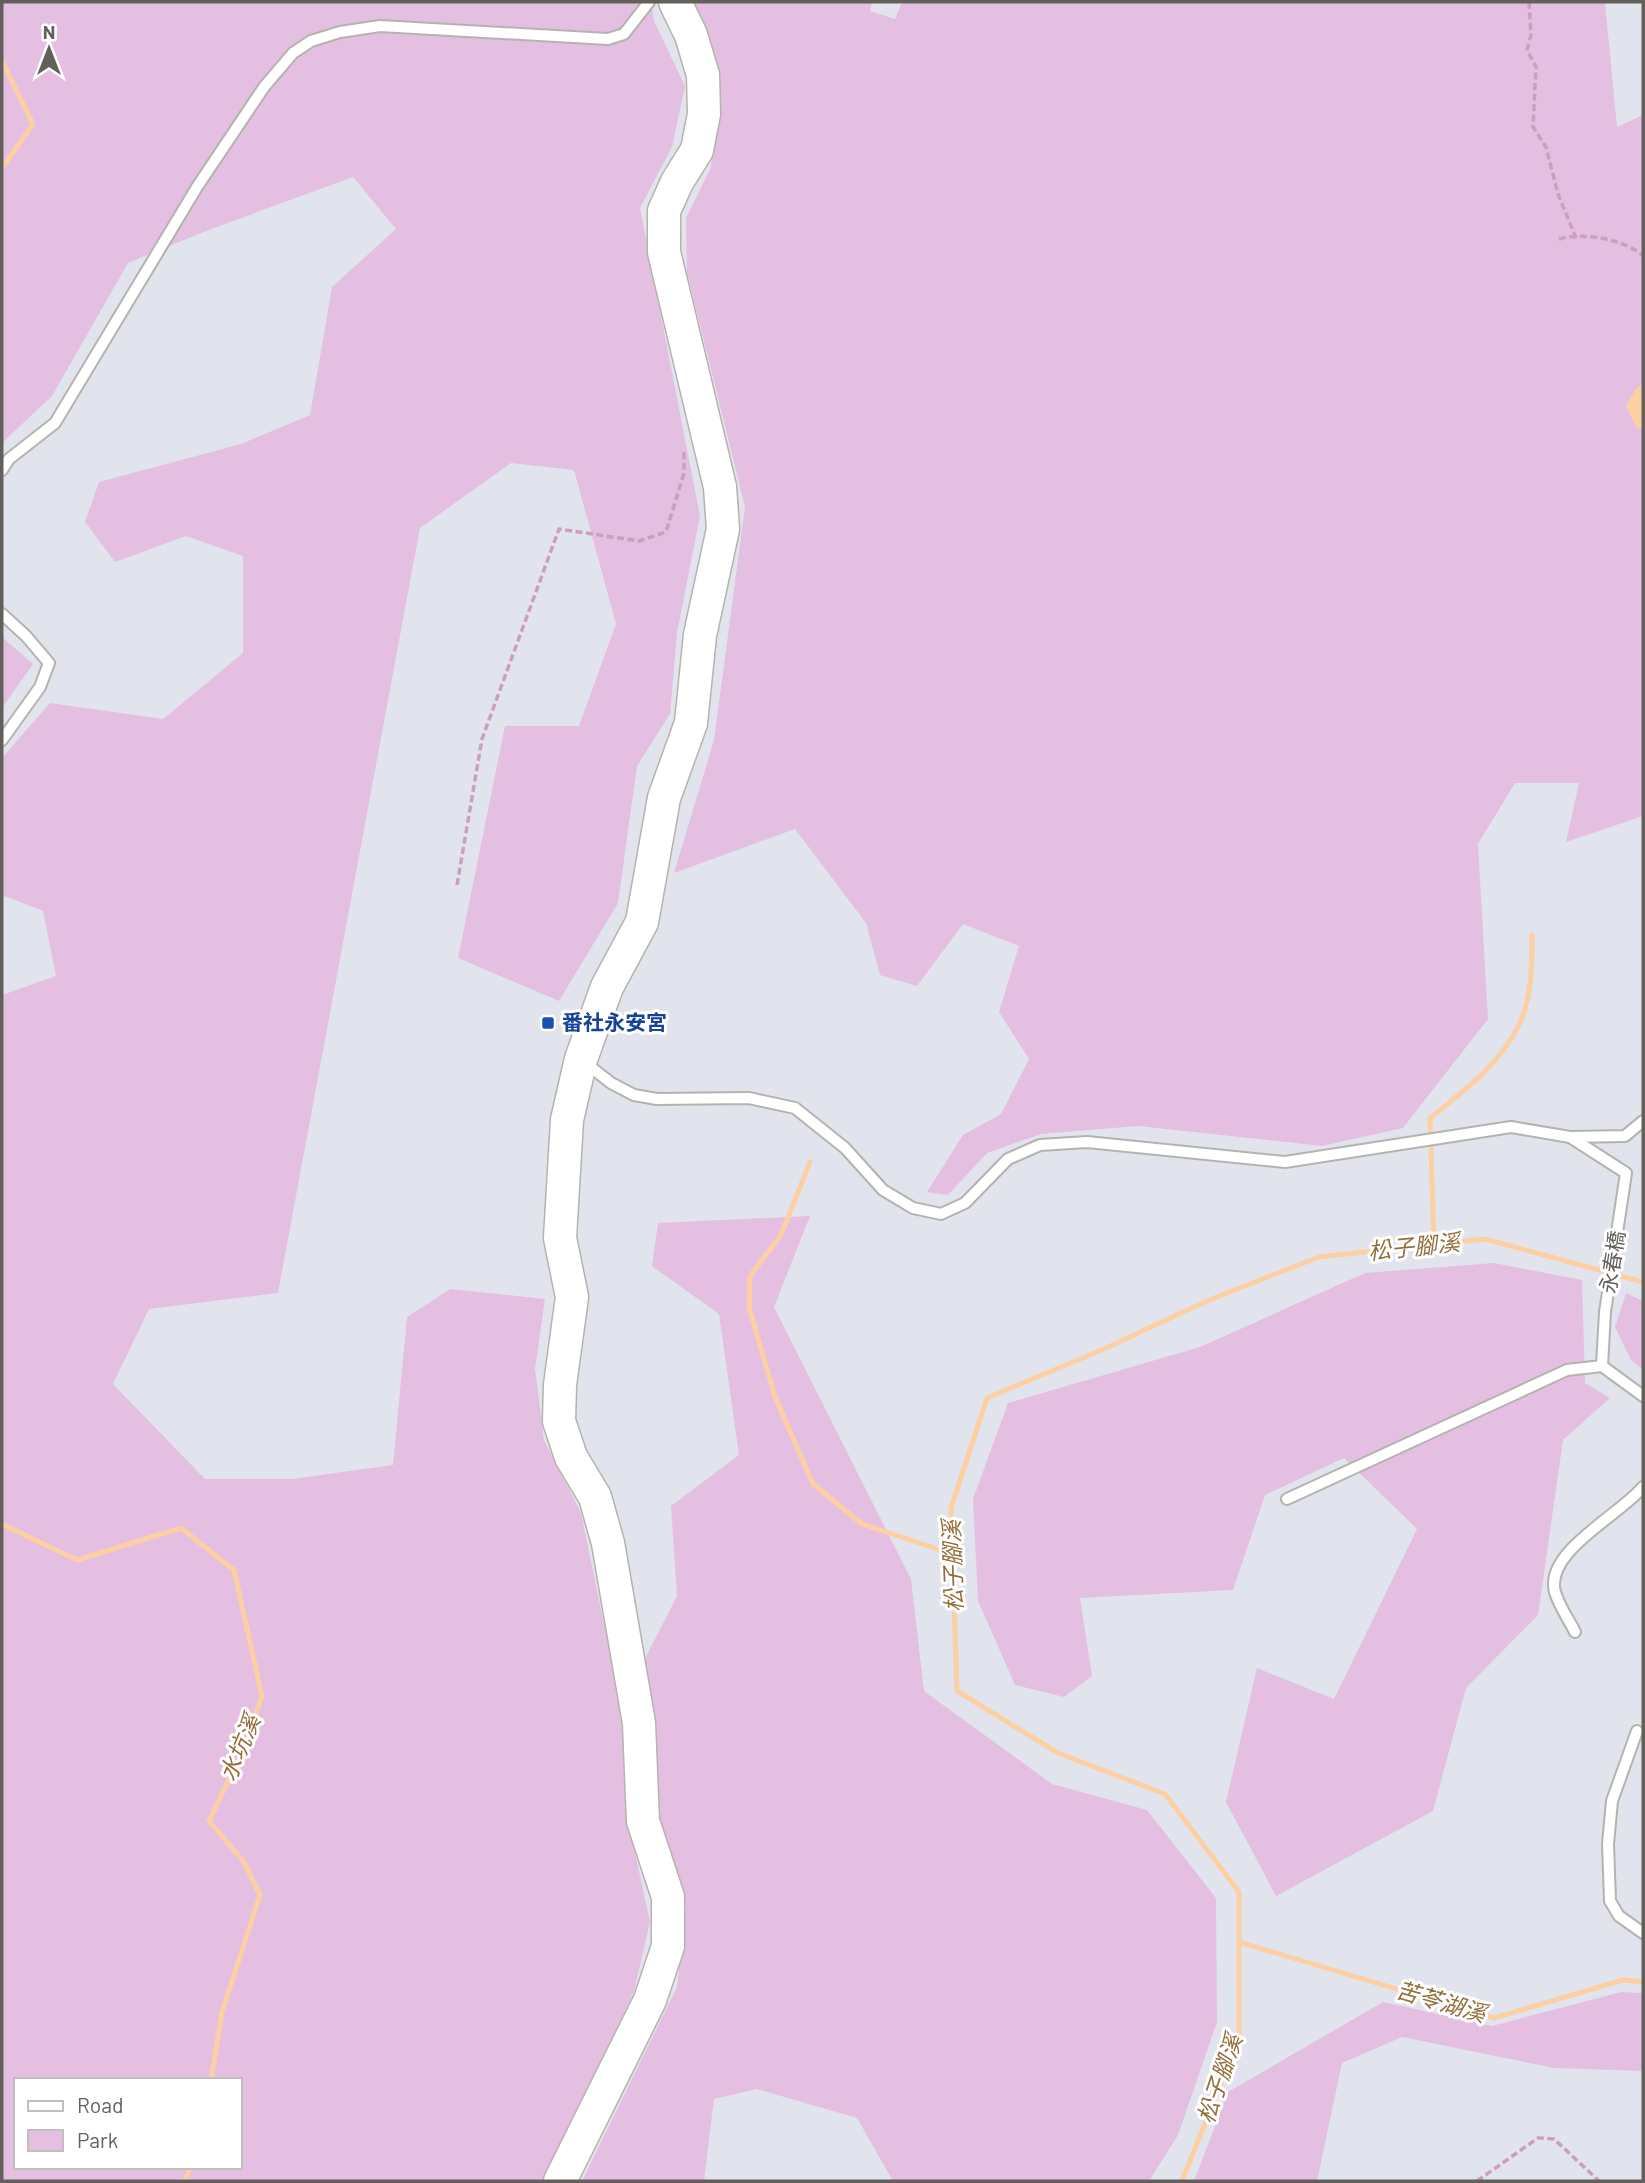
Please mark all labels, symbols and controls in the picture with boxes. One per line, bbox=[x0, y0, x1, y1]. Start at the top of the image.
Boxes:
north arrow bbox=[14, 14, 84, 84]
text: N bbox=[43, 20, 55, 43]
place label: 番社永安宮 bbox=[562, 1009, 667, 1034]
marker: 番社永安宮 bbox=[540, 1015, 556, 1031]
water label: 松子腳溪 bbox=[1367, 1227, 1464, 1265]
street label: 永春橋 bbox=[1594, 1229, 1629, 1295]
water label: 松子腳溪 bbox=[936, 1517, 968, 1612]
water label: 水坑溪 bbox=[213, 1708, 267, 1785]
water label: 苦苓湖溪 bbox=[1393, 1975, 1492, 2028]
water label: 松子腳溪 bbox=[1191, 2028, 1248, 2127]
legend bbox=[14, 2078, 242, 2169]
text: Road bbox=[77, 2092, 123, 2117]
text: Park bbox=[77, 2127, 118, 2152]

